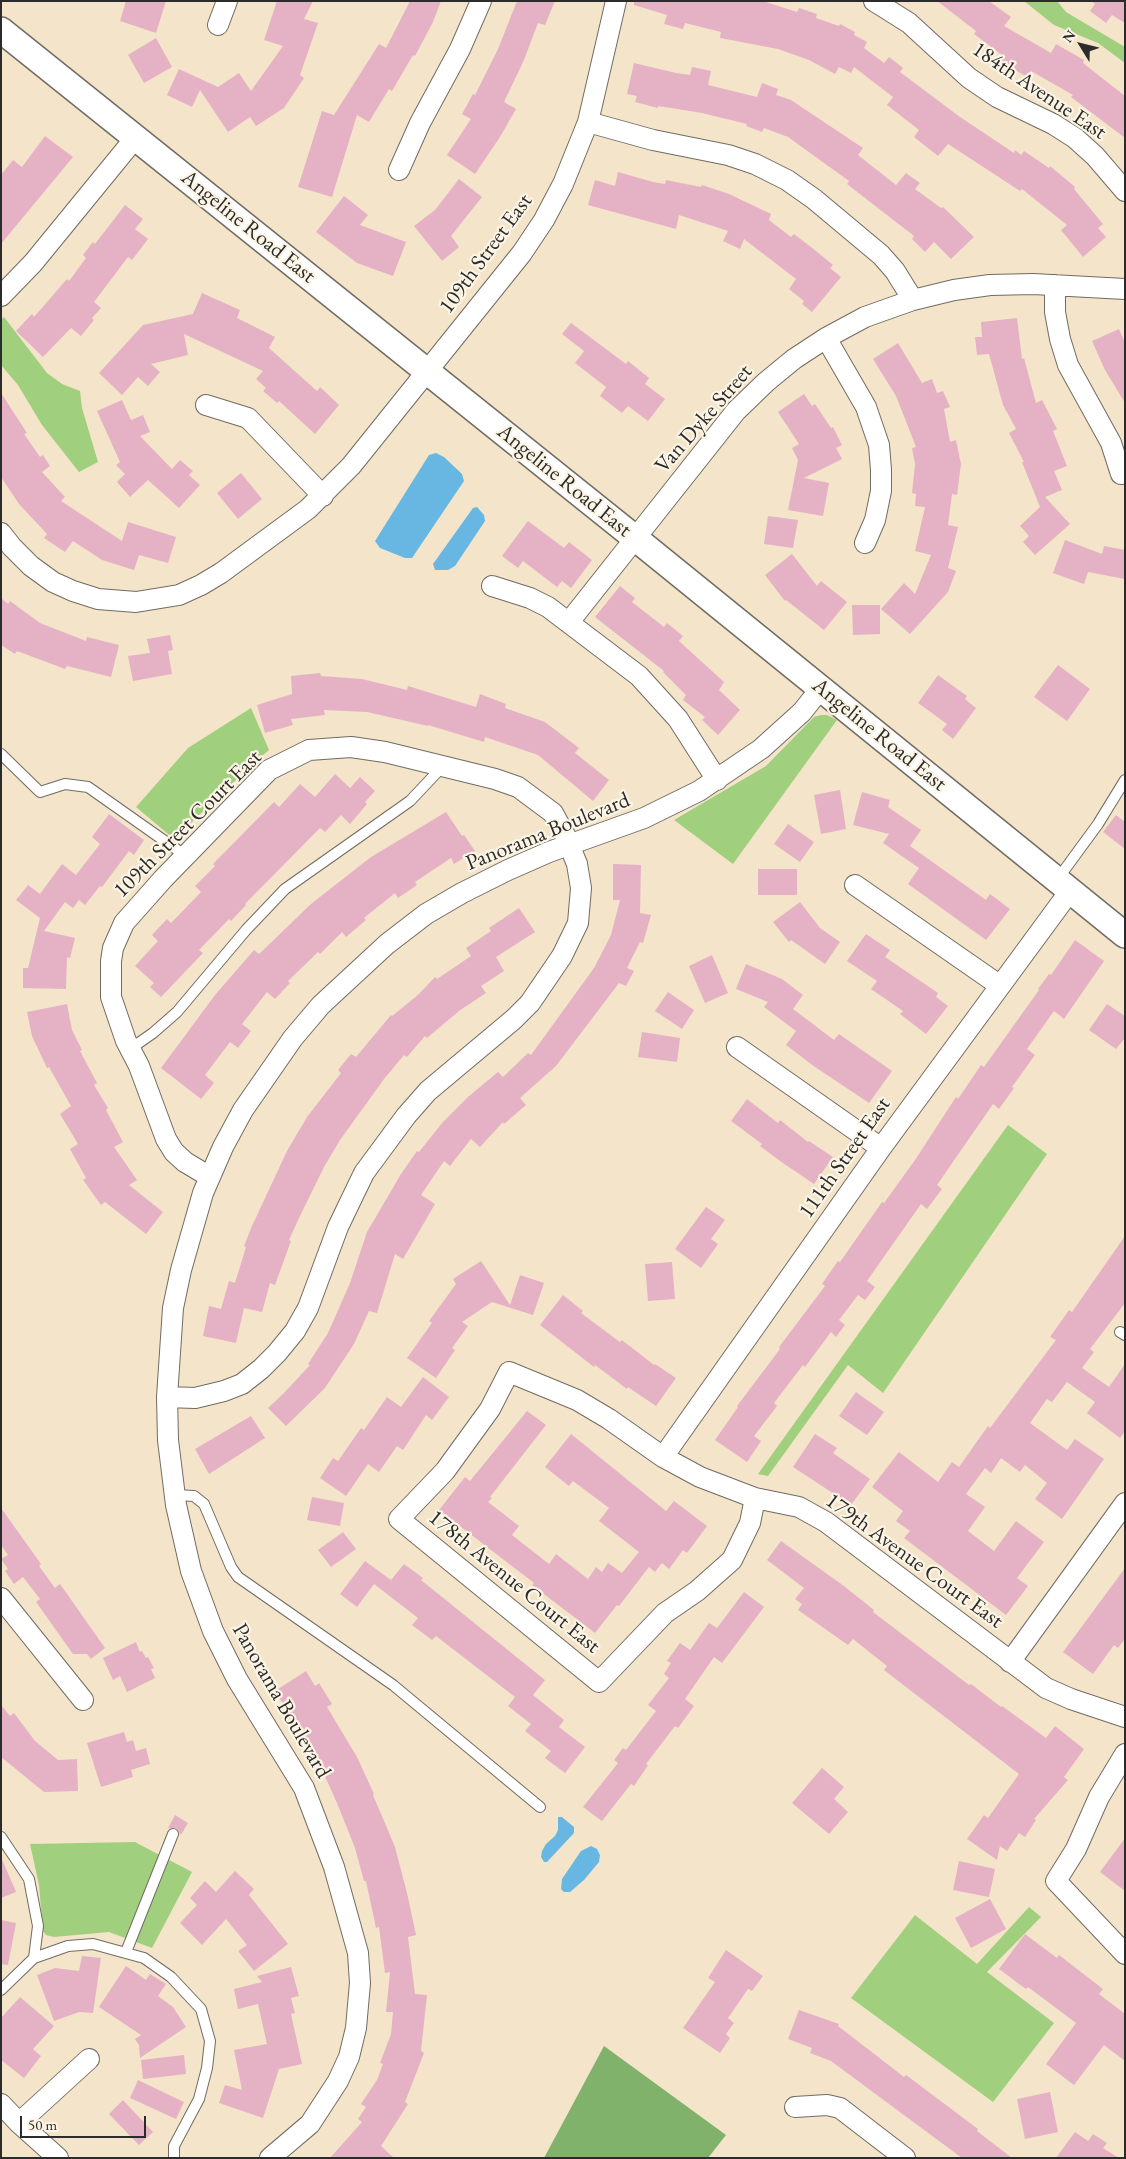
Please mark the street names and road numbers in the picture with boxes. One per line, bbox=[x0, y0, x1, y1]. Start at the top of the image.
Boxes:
street label: 184th Avenue East bbox=[967, 36, 1111, 146]
street label: Angeline Road East bbox=[175, 165, 321, 289]
street label: 109th Street East bbox=[434, 189, 538, 319]
street label: Van Dyke Street bbox=[650, 359, 758, 479]
street label: Angeline Road East bbox=[491, 419, 637, 543]
street label: Angeline Road East bbox=[806, 673, 952, 797]
street label: 109th Street Court East bbox=[108, 744, 268, 904]
street label: Panorama Boulevard bbox=[462, 787, 634, 877]
street label: 111th Street East bbox=[794, 1092, 896, 1224]
street label: 179th Avenue Court East bbox=[820, 1488, 1008, 1634]
street label: 178th Avenue Court East bbox=[423, 1505, 605, 1659]
street label: Panorama Boulevard bbox=[226, 1619, 336, 1783]

